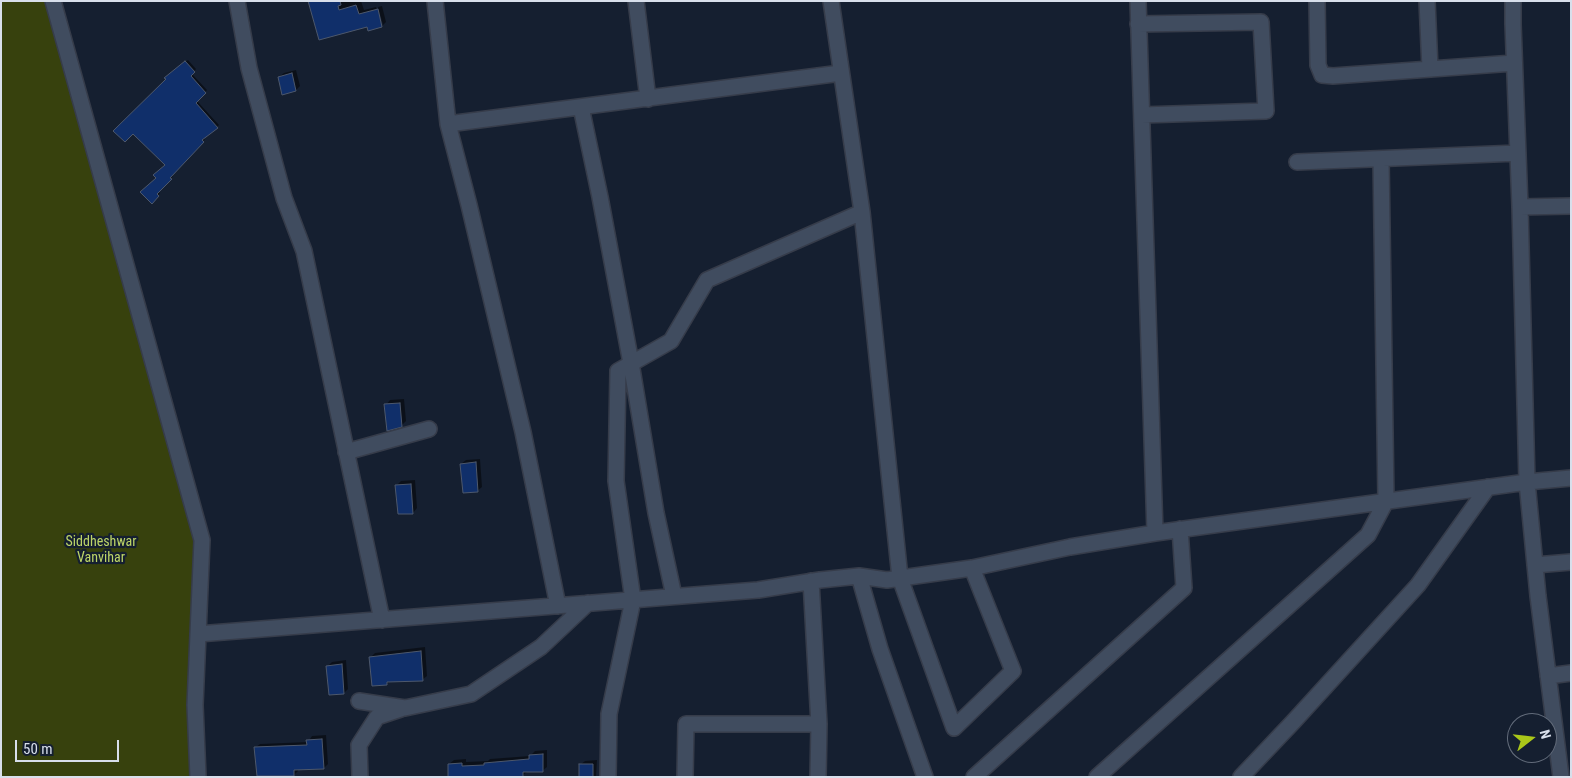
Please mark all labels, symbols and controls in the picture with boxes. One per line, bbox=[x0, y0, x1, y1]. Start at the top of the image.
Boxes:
park label: Siddheshwar Vanvihar bbox=[66, 534, 136, 566]
north arrow bbox=[1507, 713, 1557, 763]
text: N bbox=[1537, 728, 1554, 740]
scale bar bbox=[18, 730, 121, 762]
text: 50 m bbox=[23, 740, 53, 758]

